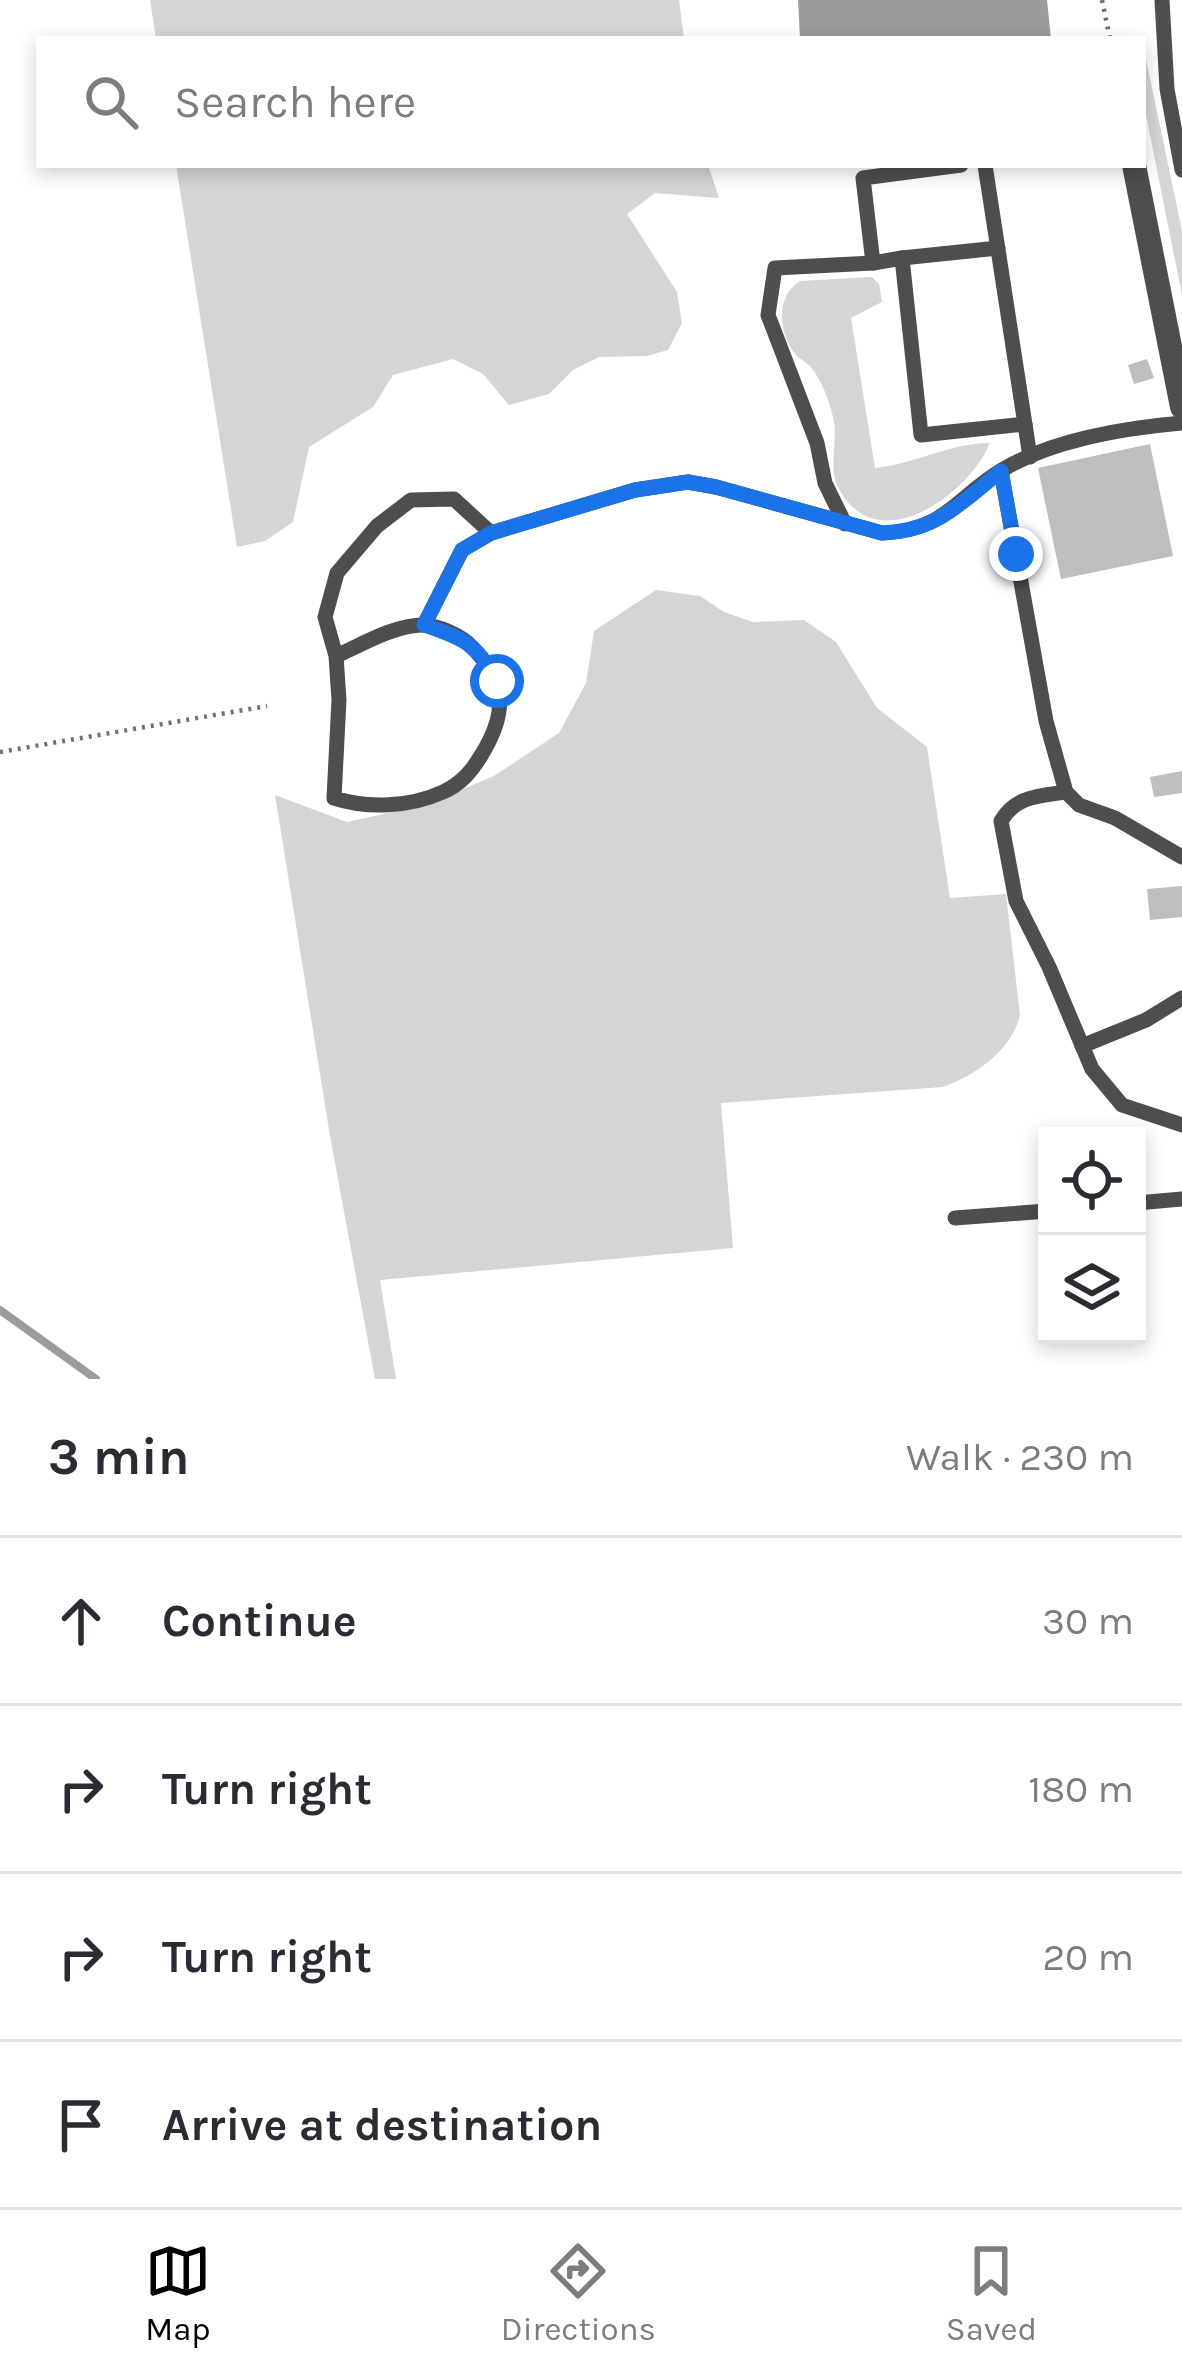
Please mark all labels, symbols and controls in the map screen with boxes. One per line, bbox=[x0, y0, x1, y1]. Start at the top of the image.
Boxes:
search box bbox=[36, 36, 1146, 168]
icon: search bbox=[78, 69, 144, 135]
text: Search here bbox=[174, 76, 416, 128]
route end bbox=[989, 527, 1043, 581]
route start bbox=[470, 654, 524, 708]
map controls bbox=[1038, 1127, 1146, 1343]
button: locate bbox=[1038, 1127, 1146, 1235]
button: layers bbox=[1038, 1235, 1146, 1343]
text: 3 min bbox=[48, 1427, 190, 1487]
text: Walk · 230 m bbox=[906, 1434, 1134, 1480]
icon: ahead bbox=[48, 1588, 114, 1654]
text: Continue bbox=[162, 1595, 357, 1647]
text: 30 m bbox=[1042, 1598, 1134, 1644]
icon: right bbox=[48, 1756, 114, 1822]
text: Turn right bbox=[162, 1763, 372, 1815]
text: 180 m bbox=[1028, 1766, 1134, 1812]
icon: right bbox=[48, 1924, 114, 1990]
text: Turn right bbox=[162, 1931, 372, 1983]
text: 20 m bbox=[1043, 1934, 1134, 1980]
icon: arrive bbox=[48, 2092, 114, 2158]
text: Arrive at destination bbox=[162, 2099, 602, 2151]
tab: Map bbox=[145, 2238, 211, 2348]
tab: Directions bbox=[501, 2238, 656, 2348]
tab: Saved bbox=[946, 2238, 1037, 2348]

